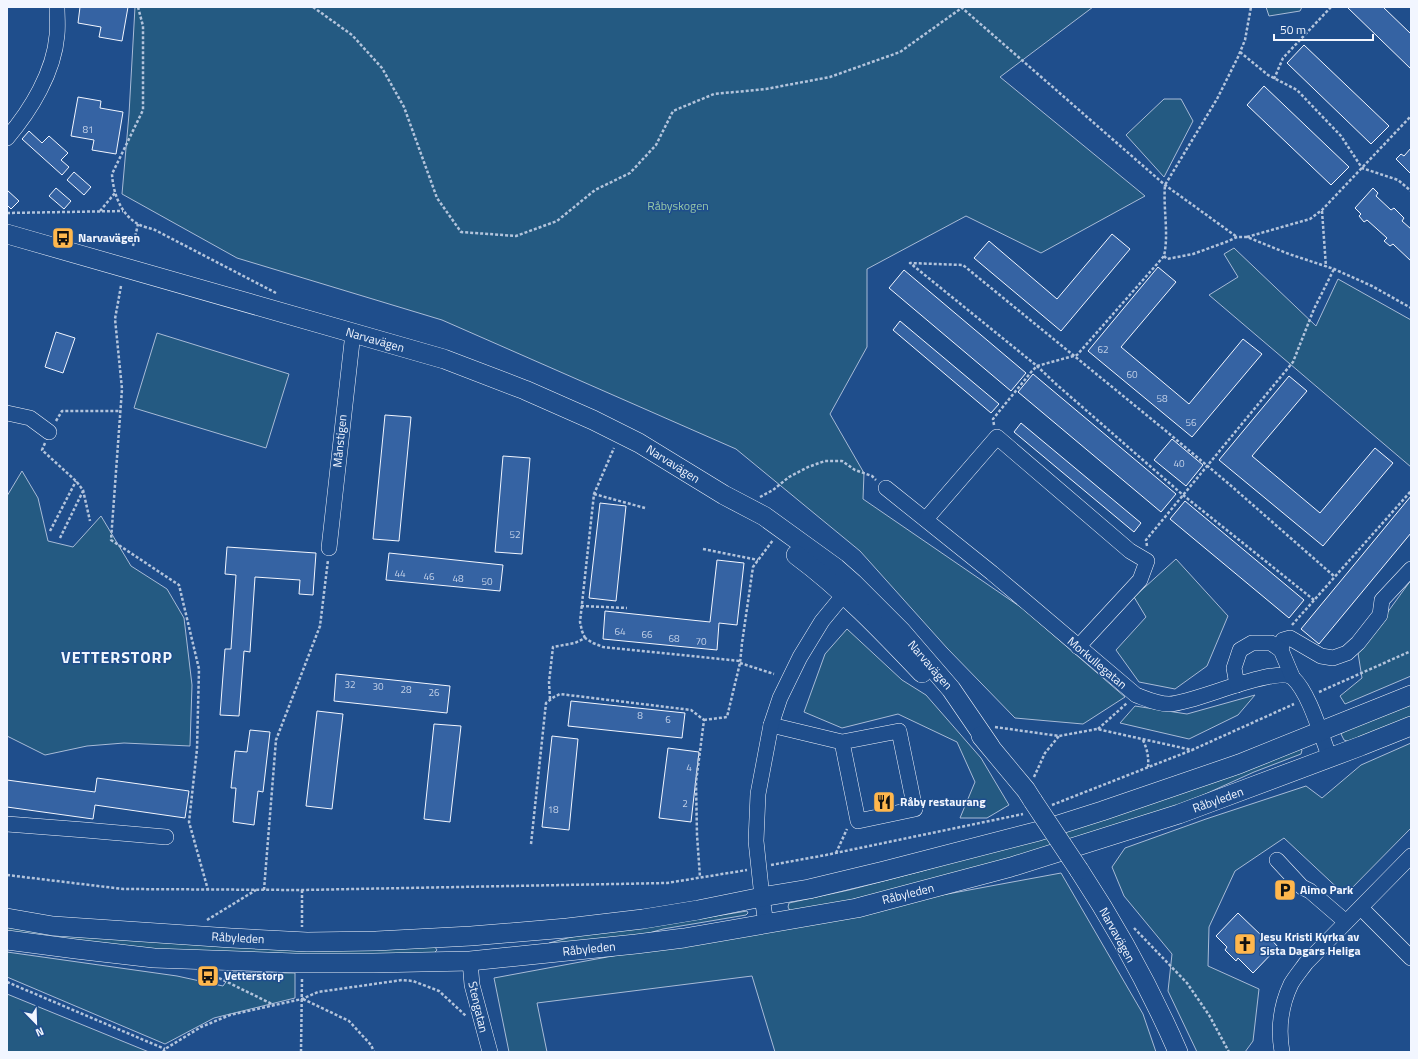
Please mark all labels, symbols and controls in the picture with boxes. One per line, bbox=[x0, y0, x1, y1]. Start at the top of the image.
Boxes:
scale bar bbox=[1274, 16, 1373, 42]
text: 50 m bbox=[1280, 20, 1306, 39]
house number: 81 bbox=[82, 122, 94, 137]
park label: Råbyskogen bbox=[647, 196, 709, 215]
bus stop icon: Narvavägen bbox=[50, 225, 76, 251]
place label: Narvavägen bbox=[78, 228, 140, 247]
street label: Narvavägen bbox=[344, 322, 407, 357]
house number: 62 bbox=[1097, 342, 1109, 357]
house number: 60 bbox=[1126, 367, 1138, 382]
house number: 58 bbox=[1156, 391, 1168, 406]
street label: Månstigen bbox=[327, 413, 352, 469]
house number: 56 bbox=[1185, 415, 1197, 430]
street label: Narvavägen bbox=[643, 440, 704, 488]
house number: 40 bbox=[1173, 456, 1185, 471]
house number: 52 bbox=[509, 527, 521, 542]
house number: 44 bbox=[394, 566, 406, 581]
house number: 46 bbox=[423, 569, 435, 584]
house number: 48 bbox=[452, 571, 464, 586]
house number: 50 bbox=[481, 574, 493, 589]
house number: 64 bbox=[614, 624, 626, 639]
house number: 66 bbox=[641, 627, 653, 642]
house number: 68 bbox=[668, 631, 680, 646]
street label: Morkullegatan bbox=[1063, 632, 1131, 693]
house number: 70 bbox=[695, 634, 707, 649]
street label: Narvavägen bbox=[903, 636, 957, 694]
district label: VETTERSTORP bbox=[61, 645, 173, 669]
house number: 32 bbox=[344, 677, 356, 692]
house number: 30 bbox=[372, 679, 384, 694]
house number: 28 bbox=[400, 682, 412, 697]
house number: 26 bbox=[428, 685, 440, 700]
house number: 8 bbox=[637, 708, 643, 723]
house number: 6 bbox=[665, 712, 671, 727]
house number: 4 bbox=[686, 760, 692, 775]
street label: Råbyleden bbox=[1190, 782, 1246, 818]
restaurant icon: Råby restaurang bbox=[871, 789, 897, 815]
place label: Råby restaurang bbox=[900, 792, 986, 811]
house number: 2 bbox=[682, 796, 688, 811]
house number: 18 bbox=[547, 802, 559, 817]
parking icon: Aimo Park bbox=[1272, 877, 1298, 903]
street label: Råbyleden bbox=[880, 878, 936, 909]
place label: Aimo Park bbox=[1300, 880, 1354, 899]
street label: Narvavägen bbox=[1095, 904, 1140, 966]
street label: Råbyleden bbox=[211, 927, 265, 948]
place label: Jesu Kristi Kyrka av Sista Dagars Heliga bbox=[1260, 927, 1361, 960]
church icon: Jesu Kristi Kyrka av Sista Dagars Heliga bbox=[1232, 931, 1258, 957]
street label: Råbyleden bbox=[562, 936, 616, 961]
bus stop icon: Vetterstorp bbox=[195, 963, 221, 989]
place label: Vetterstorp bbox=[224, 966, 284, 985]
street label: Stengatan bbox=[463, 979, 494, 1034]
north arrow bbox=[16, 1003, 56, 1043]
text: N bbox=[33, 1023, 47, 1041]

